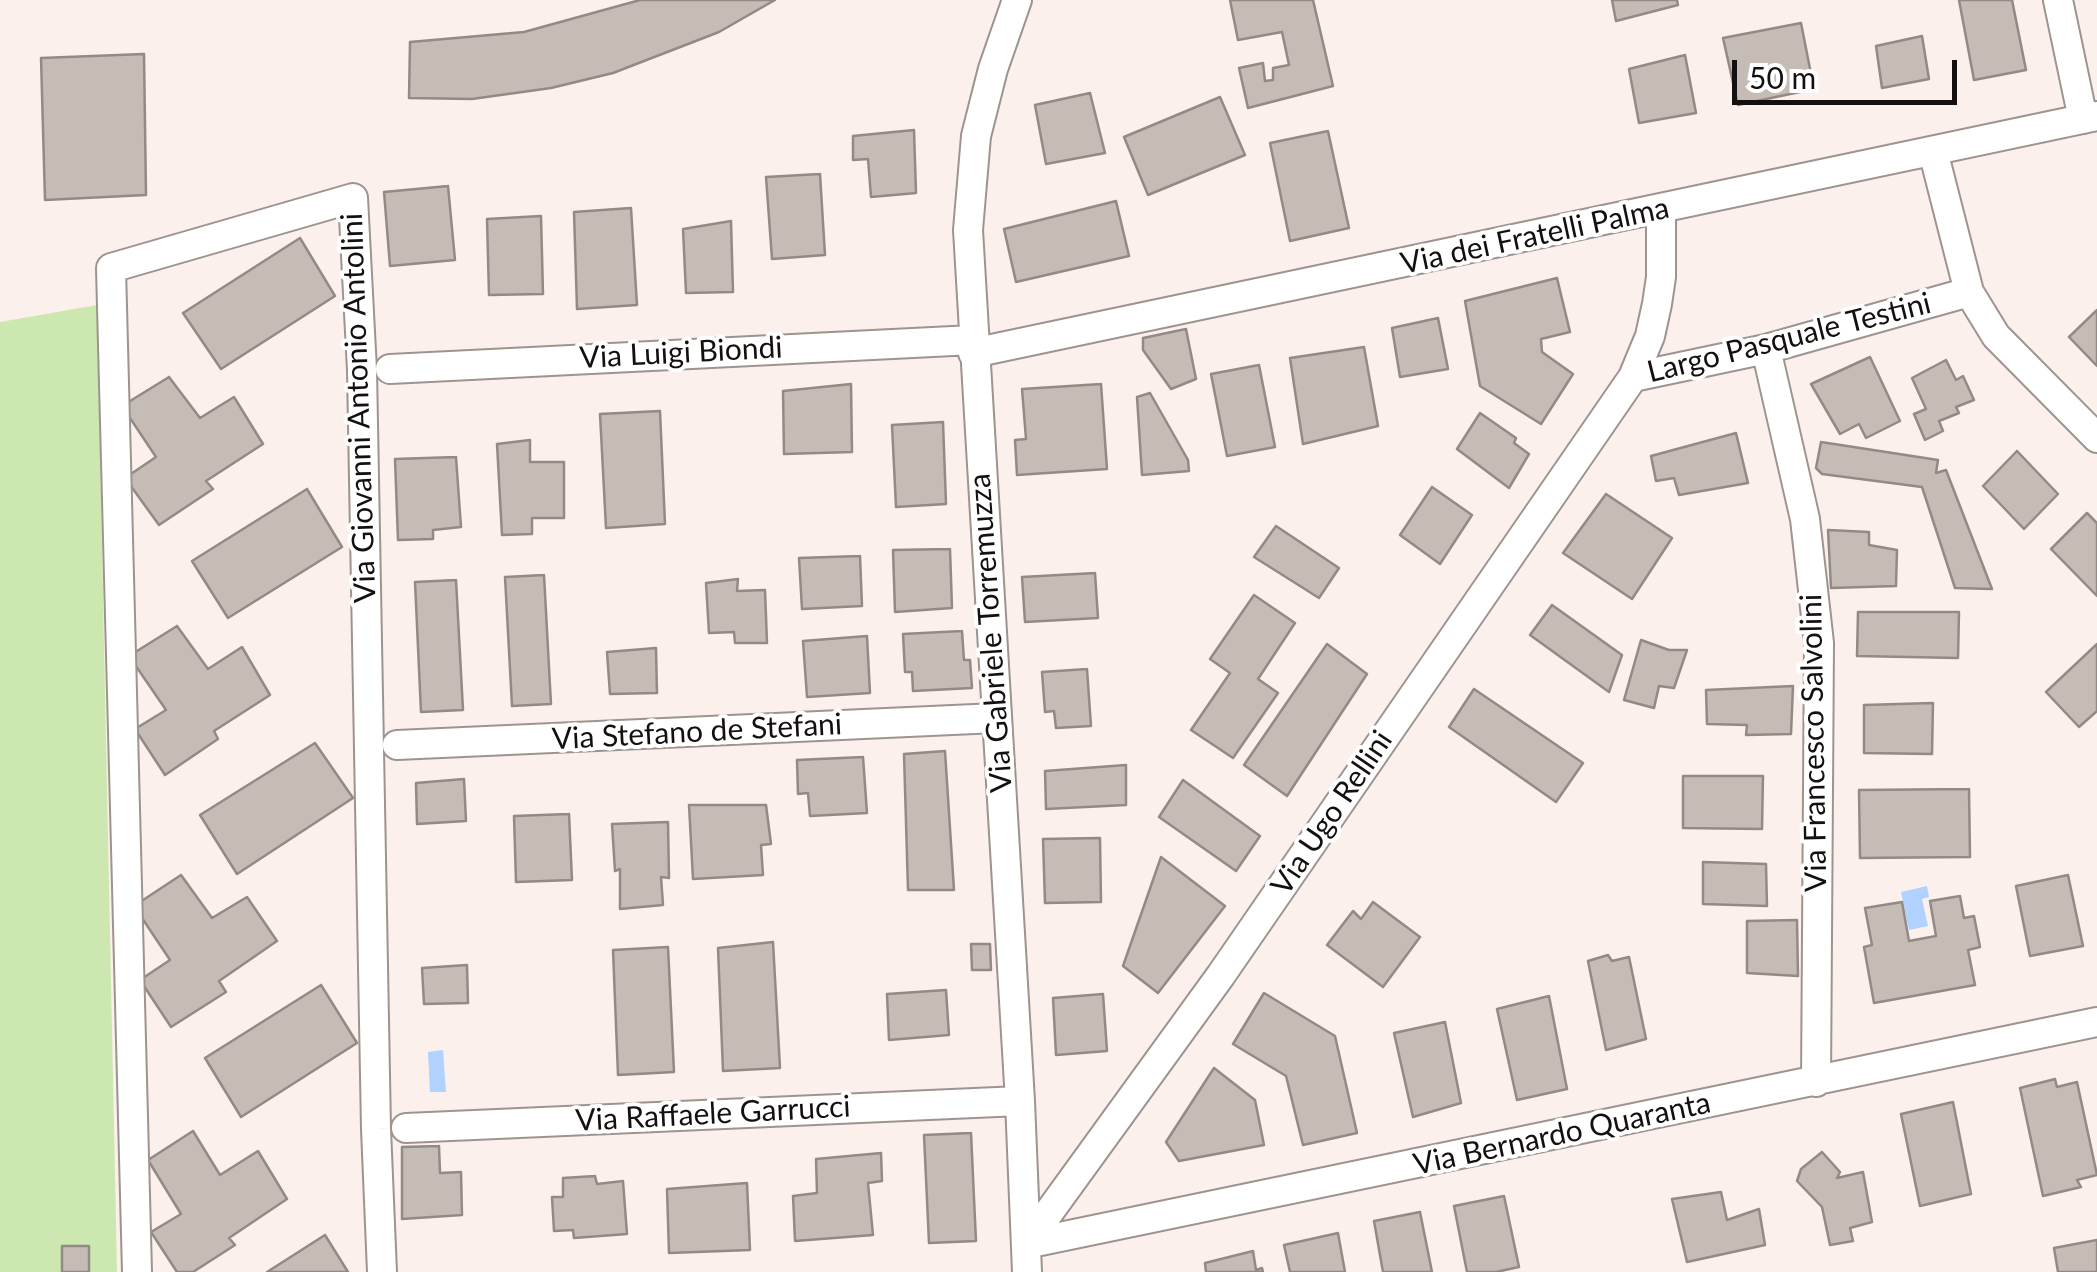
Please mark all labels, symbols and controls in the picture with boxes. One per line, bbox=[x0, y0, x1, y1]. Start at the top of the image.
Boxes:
scale bar bbox=[1737, 40, 1962, 102]
text: 50 m bbox=[1749, 59, 1816, 95]
street label: Via dei Fratelli Palma bbox=[1398, 190, 1672, 282]
street label: Via Giovanni Antonio Antolini bbox=[334, 213, 384, 603]
street label: Largo Pasquale Testini bbox=[1644, 285, 1934, 391]
street label: Via Luigi Biondi bbox=[579, 330, 783, 376]
street label: Via Gabriele Torremuzza bbox=[962, 472, 1020, 794]
street label: Via Francesco Salvolini bbox=[1793, 594, 1835, 892]
street label: Via Stefano de Stefani bbox=[551, 706, 843, 758]
street label: Via Ugo Rellini bbox=[1264, 724, 1400, 902]
street label: Via Bernardo Quaranta bbox=[1410, 1085, 1714, 1183]
street label: Via Raffaele Garrucci bbox=[575, 1089, 851, 1139]

